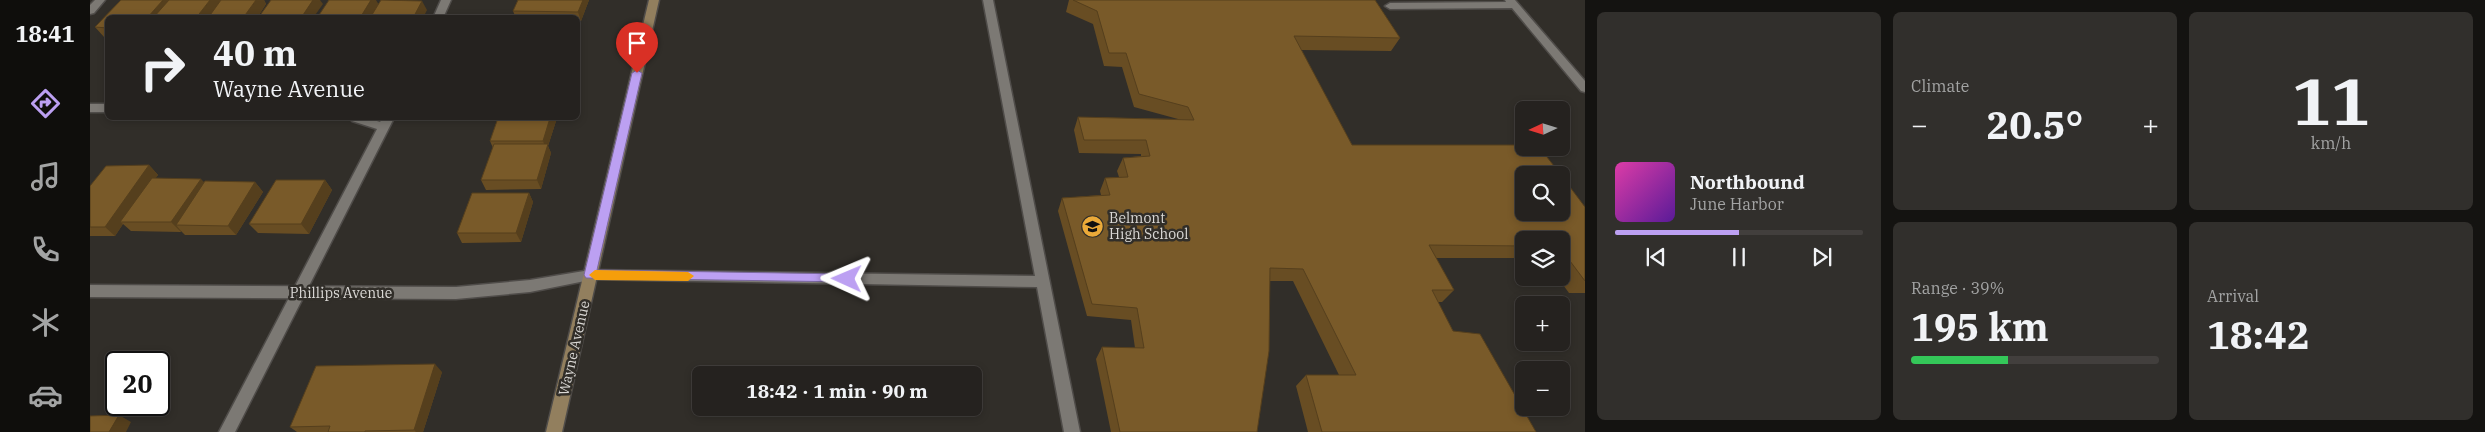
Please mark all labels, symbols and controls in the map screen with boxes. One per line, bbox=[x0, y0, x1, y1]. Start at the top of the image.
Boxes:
text: 18:41 bbox=[15, 19, 75, 48]
pin bbox=[616, 22, 658, 73]
icon: arrive bbox=[623, 29, 651, 57]
text: 40 m bbox=[213, 30, 297, 76]
icon: right bbox=[130, 35, 195, 100]
text: 11 bbox=[2292, 58, 2370, 143]
text: Wayne Avenue bbox=[213, 74, 365, 103]
text: Climate bbox=[1911, 76, 1969, 96]
icon: directions bbox=[28, 86, 63, 121]
text: 20.5° bbox=[1987, 100, 2083, 149]
north arrow bbox=[1515, 101, 1570, 156]
map controls bbox=[1515, 101, 1570, 416]
text: − bbox=[1911, 106, 1928, 143]
text: + bbox=[2142, 106, 2159, 143]
text: km/h bbox=[2311, 133, 2351, 153]
icon: music bbox=[28, 159, 63, 194]
button: search bbox=[1515, 166, 1570, 221]
text: Northbound bbox=[1690, 170, 1805, 194]
text: June Harbor bbox=[1690, 194, 1784, 214]
place label: Belmont High School bbox=[1109, 209, 1188, 243]
school or university icon: Belmont High School bbox=[1081, 214, 1105, 238]
button: layers bbox=[1515, 231, 1570, 286]
icon: phone bbox=[28, 232, 63, 267]
icon: previous bbox=[1642, 243, 1670, 271]
icon: pause bbox=[1725, 243, 1753, 271]
icon: next bbox=[1808, 243, 1836, 271]
position arrow bbox=[820, 252, 872, 304]
text: Range · 39% bbox=[1911, 278, 2004, 298]
street label: Phillips Avenue bbox=[290, 284, 392, 302]
text: Arrival bbox=[2207, 286, 2259, 306]
button: + bbox=[1515, 296, 1570, 351]
street label: Wayne Avenue bbox=[554, 299, 594, 397]
text: 195 km bbox=[1911, 302, 2049, 351]
icon: climate bbox=[28, 305, 63, 340]
text: 18:42 bbox=[2207, 310, 2310, 359]
speed limit sign: 20 bbox=[105, 351, 170, 416]
button: − bbox=[1515, 361, 1570, 416]
icon: car bbox=[28, 378, 63, 413]
text: 18:42 · 1 min · 90 m bbox=[746, 379, 928, 403]

